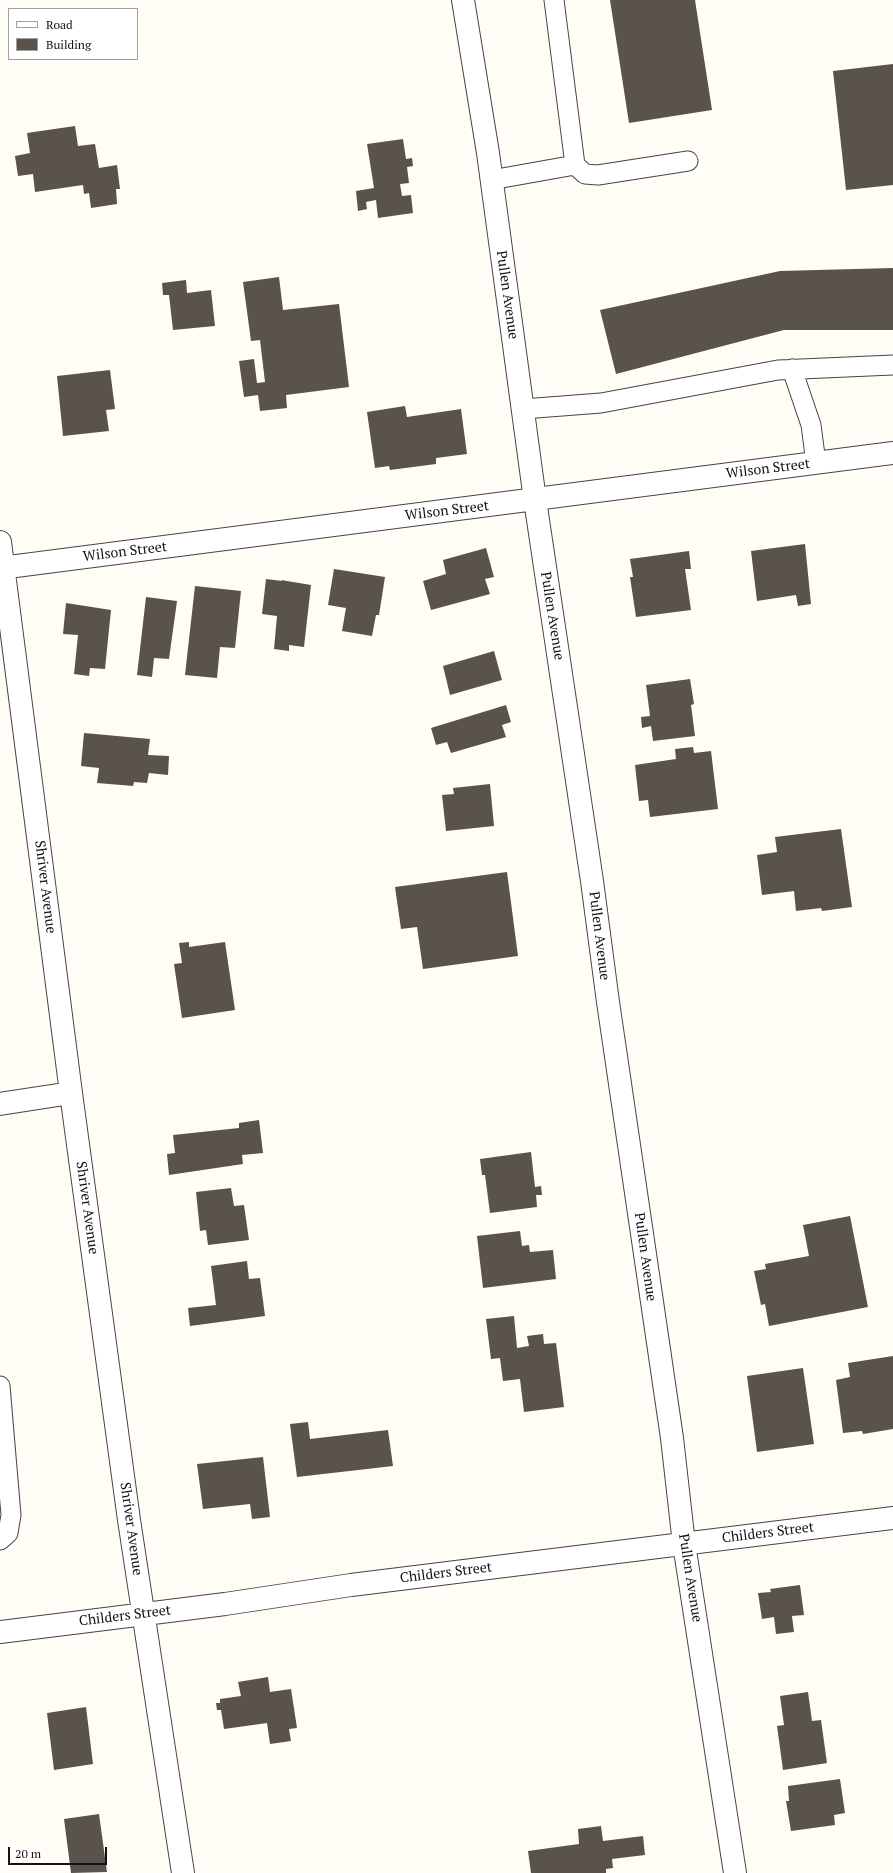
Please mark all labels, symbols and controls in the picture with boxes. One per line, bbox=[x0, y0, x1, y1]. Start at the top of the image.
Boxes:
legend bbox=[8, 8, 138, 60]
text: Road bbox=[46, 17, 73, 32]
text: Building bbox=[46, 37, 91, 52]
street label: Pullen Avenue bbox=[492, 250, 522, 340]
street label: Wilson Street bbox=[725, 456, 811, 482]
street label: Wilson Street bbox=[404, 498, 490, 524]
street label: Wilson Street bbox=[82, 539, 168, 565]
street label: Pullen Avenue bbox=[537, 571, 567, 661]
street label: Shriver Avenue bbox=[31, 839, 59, 935]
street label: Pullen Avenue bbox=[585, 891, 613, 981]
street label: Shriver Avenue bbox=[72, 1160, 102, 1256]
street label: Pullen Avenue bbox=[630, 1212, 660, 1302]
street label: Shriver Avenue bbox=[116, 1481, 146, 1577]
street label: Childers Street bbox=[721, 1519, 815, 1547]
street label: Pullen Avenue bbox=[675, 1533, 705, 1623]
street label: Childers Street bbox=[399, 1559, 493, 1587]
street label: Childers Street bbox=[78, 1602, 172, 1630]
scale bar bbox=[10, 1839, 109, 1865]
text: 20 m bbox=[15, 1846, 41, 1861]

